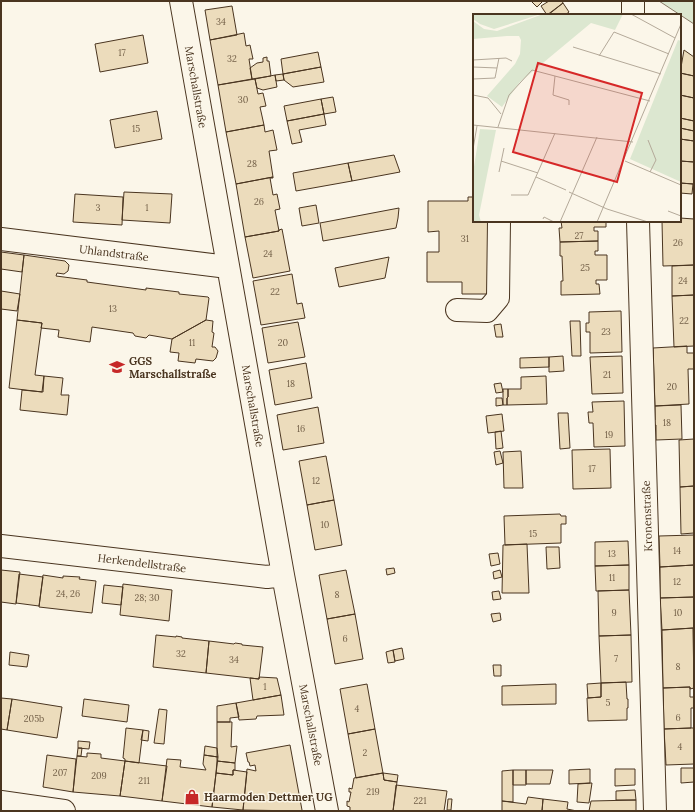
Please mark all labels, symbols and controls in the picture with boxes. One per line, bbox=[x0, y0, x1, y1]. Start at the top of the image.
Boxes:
inset map bbox=[473, 14, 681, 222]
house number: 34 bbox=[216, 16, 226, 27]
street label: Marschallstraße bbox=[182, 45, 210, 129]
house number: 17 bbox=[118, 47, 126, 58]
house number: 32 bbox=[227, 53, 237, 64]
house number: 30 bbox=[238, 94, 249, 105]
house number: 15 bbox=[132, 123, 140, 134]
house number: 28 bbox=[247, 158, 257, 169]
house number: 26 bbox=[254, 196, 264, 207]
house number: 3 bbox=[95, 202, 101, 213]
house number: 1 bbox=[145, 202, 149, 213]
house number: 27 bbox=[575, 230, 583, 241]
house number: 31 bbox=[461, 233, 469, 244]
house number: 26 bbox=[673, 237, 683, 248]
street label: Uhlandstraße bbox=[78, 242, 150, 264]
house number: 24 bbox=[263, 248, 273, 259]
house number: 25 bbox=[580, 262, 590, 273]
house number: 24 bbox=[678, 275, 688, 286]
house number: 22 bbox=[270, 286, 280, 297]
house number: 13 bbox=[109, 303, 117, 314]
house number: 22 bbox=[679, 315, 689, 326]
house number: 23 bbox=[601, 326, 611, 337]
house number: 11 bbox=[189, 337, 195, 348]
house number: 20 bbox=[278, 337, 289, 348]
place label: GGS Marschallstraße bbox=[129, 354, 216, 381]
school or university icon: GGS Marschallstraße bbox=[108, 358, 126, 376]
street label: Marschallstraße bbox=[239, 364, 267, 448]
house number: 21 bbox=[603, 369, 611, 380]
house number: 18 bbox=[287, 378, 295, 389]
house number: 20 bbox=[667, 381, 678, 392]
house number: 18 bbox=[663, 417, 671, 428]
house number: 16 bbox=[297, 423, 305, 434]
house number: 19 bbox=[605, 429, 613, 440]
house number: 17 bbox=[588, 463, 596, 474]
house number: 12 bbox=[312, 475, 320, 486]
street label: Kronenstraße bbox=[639, 480, 655, 552]
house number: 10 bbox=[321, 519, 330, 530]
house number: 15 bbox=[529, 528, 537, 539]
house number: 14 bbox=[673, 545, 681, 556]
house number: 13 bbox=[608, 548, 616, 559]
street label: Herkendellstraße bbox=[97, 551, 187, 575]
house number: 11 bbox=[609, 572, 615, 583]
house number: 12 bbox=[673, 576, 681, 587]
house number: 24, 26 bbox=[56, 588, 80, 599]
house number: 8 bbox=[334, 589, 340, 600]
house number: 28; 30 bbox=[134, 592, 160, 603]
house number: 9 bbox=[611, 607, 617, 618]
house number: 10 bbox=[674, 607, 683, 618]
house number: 6 bbox=[342, 633, 348, 644]
house number: 32 bbox=[176, 648, 186, 659]
house number: 7 bbox=[614, 653, 618, 664]
house number: 34 bbox=[229, 654, 239, 665]
house number: 8 bbox=[675, 661, 681, 672]
house number: 1 bbox=[263, 681, 267, 692]
street label: Marschallstraße bbox=[296, 683, 326, 767]
house number: 5 bbox=[606, 697, 611, 708]
house number: 4 bbox=[355, 703, 360, 714]
house number: 6 bbox=[675, 712, 681, 723]
house number: 205b bbox=[24, 713, 44, 724]
house number: 4 bbox=[678, 741, 683, 752]
house number: 2 bbox=[363, 747, 368, 758]
house number: 207 bbox=[53, 767, 67, 778]
house number: 209 bbox=[91, 770, 107, 781]
house number: 211 bbox=[138, 775, 150, 786]
house number: 219 bbox=[366, 786, 380, 797]
shop icon: Haarmoden Dettmer UG bbox=[183, 788, 201, 806]
place label: Haarmoden Dettmer UG bbox=[204, 790, 333, 804]
house number: 221 bbox=[414, 795, 426, 806]

